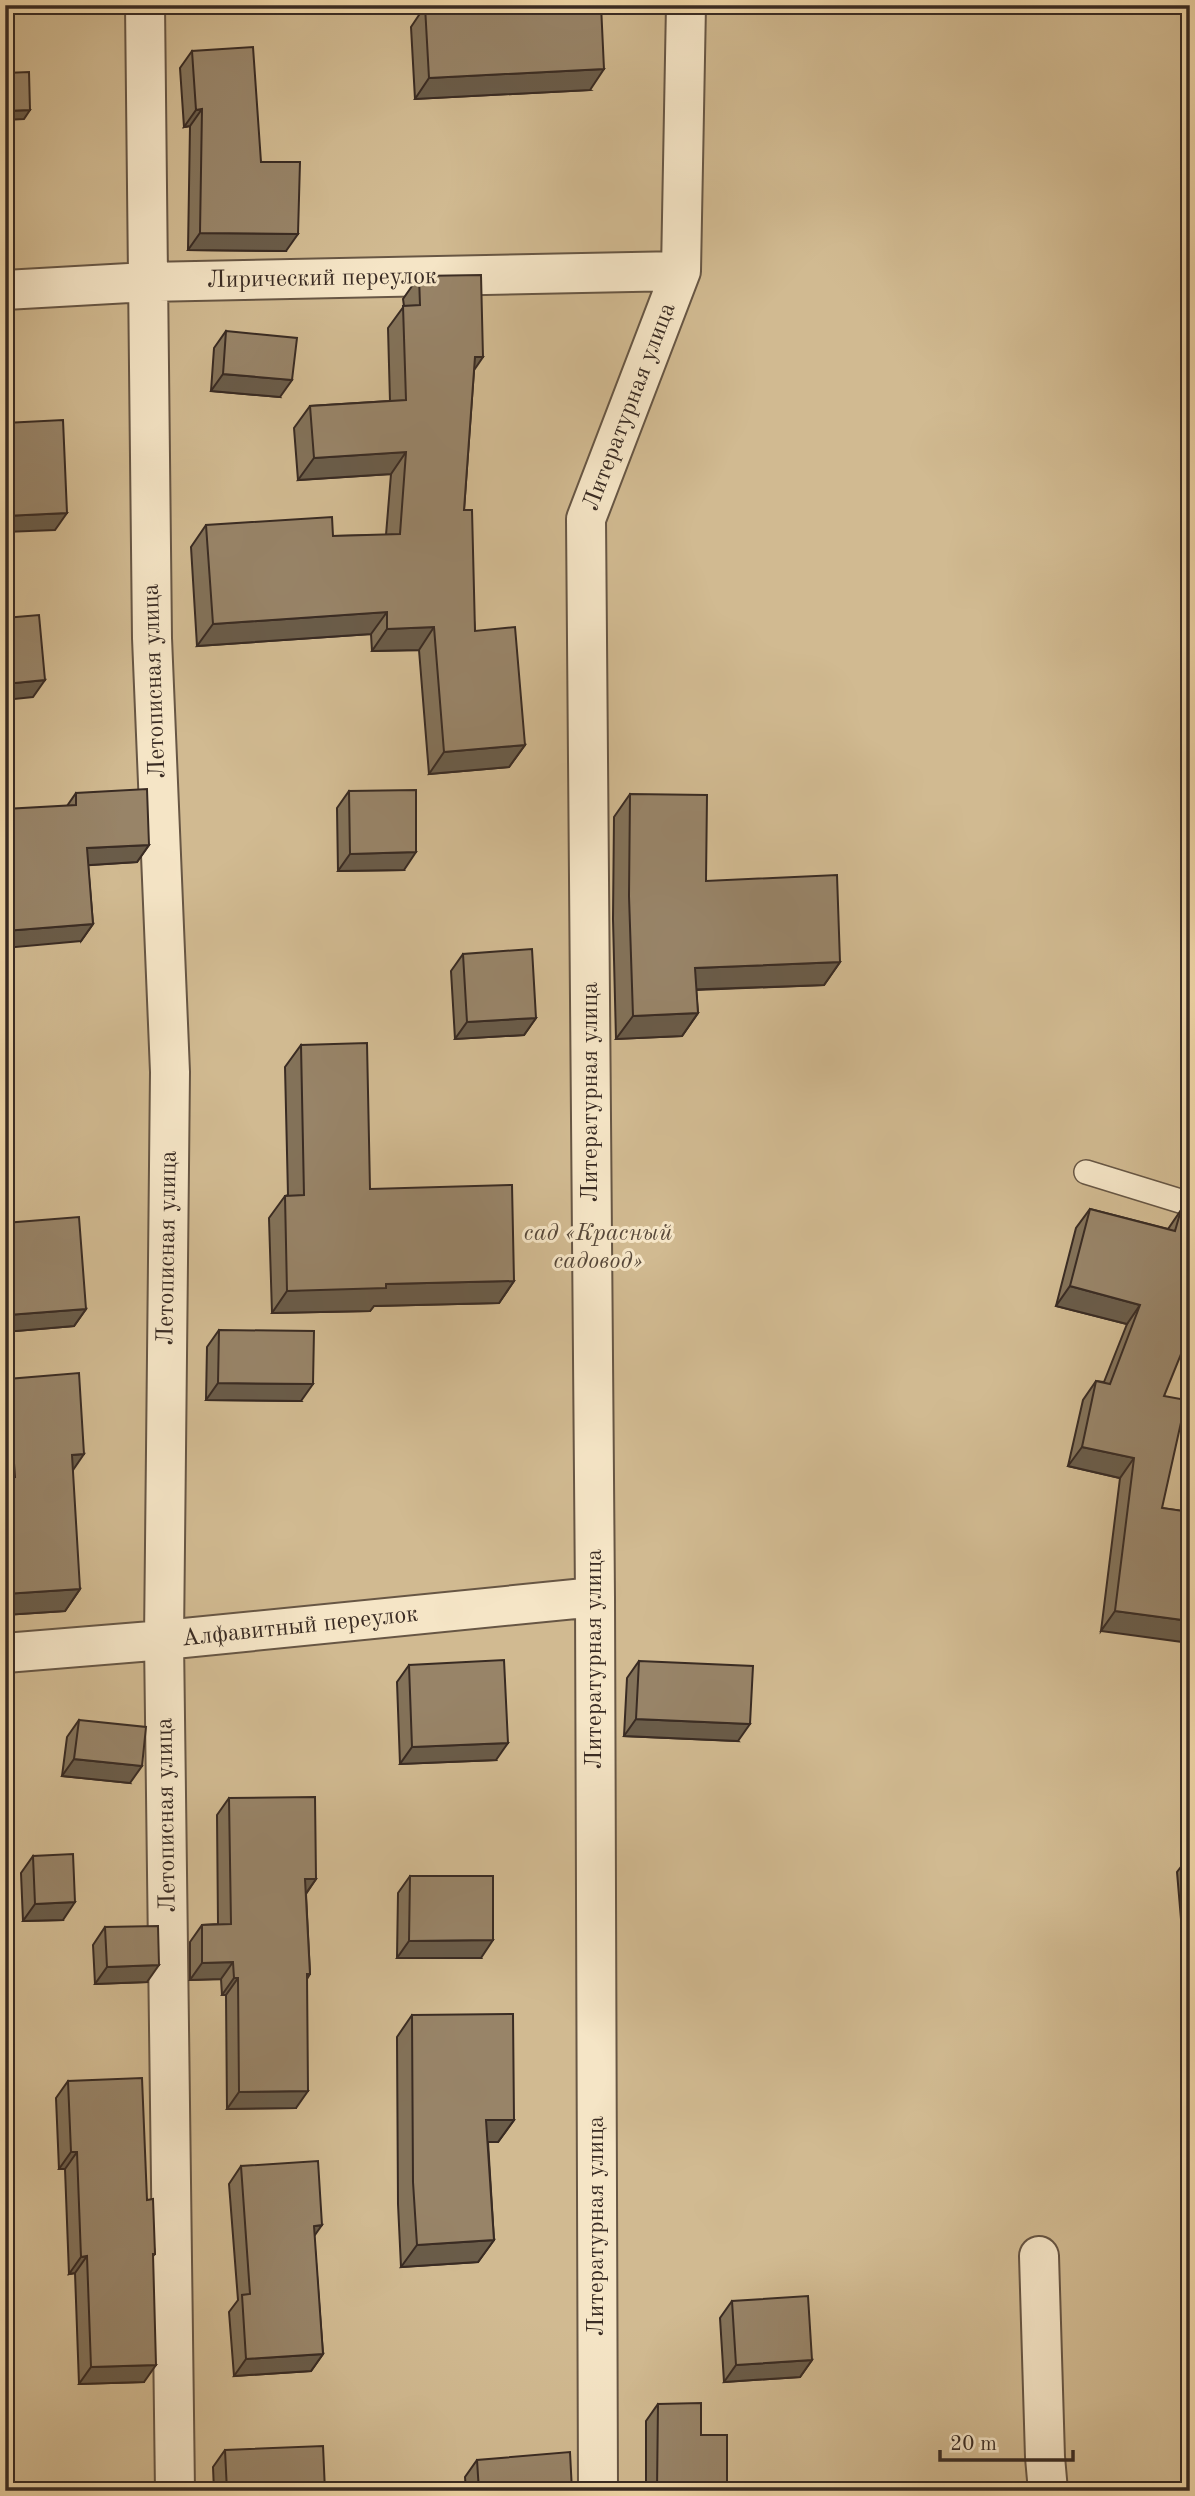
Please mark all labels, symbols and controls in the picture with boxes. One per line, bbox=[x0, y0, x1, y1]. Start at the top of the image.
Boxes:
street label: Лирический переулок bbox=[207, 265, 437, 293]
street label: Литературная улица bbox=[579, 300, 681, 514]
street label: Летописная улица bbox=[140, 583, 170, 779]
street label: Литературная улица bbox=[579, 982, 603, 1202]
street label: Летописная улица bbox=[154, 1150, 182, 1346]
park label: сад «Красный садовод» bbox=[524, 1222, 673, 1274]
street label: Литературная улица bbox=[583, 1549, 607, 1769]
street label: Алфавитный переулок bbox=[181, 1603, 419, 1651]
street label: Летописная улица bbox=[153, 1717, 181, 1913]
street label: Литературная улица bbox=[585, 2116, 609, 2336]
scale bar bbox=[940, 2419, 1072, 2463]
text: 20 m bbox=[950, 2434, 997, 2455]

